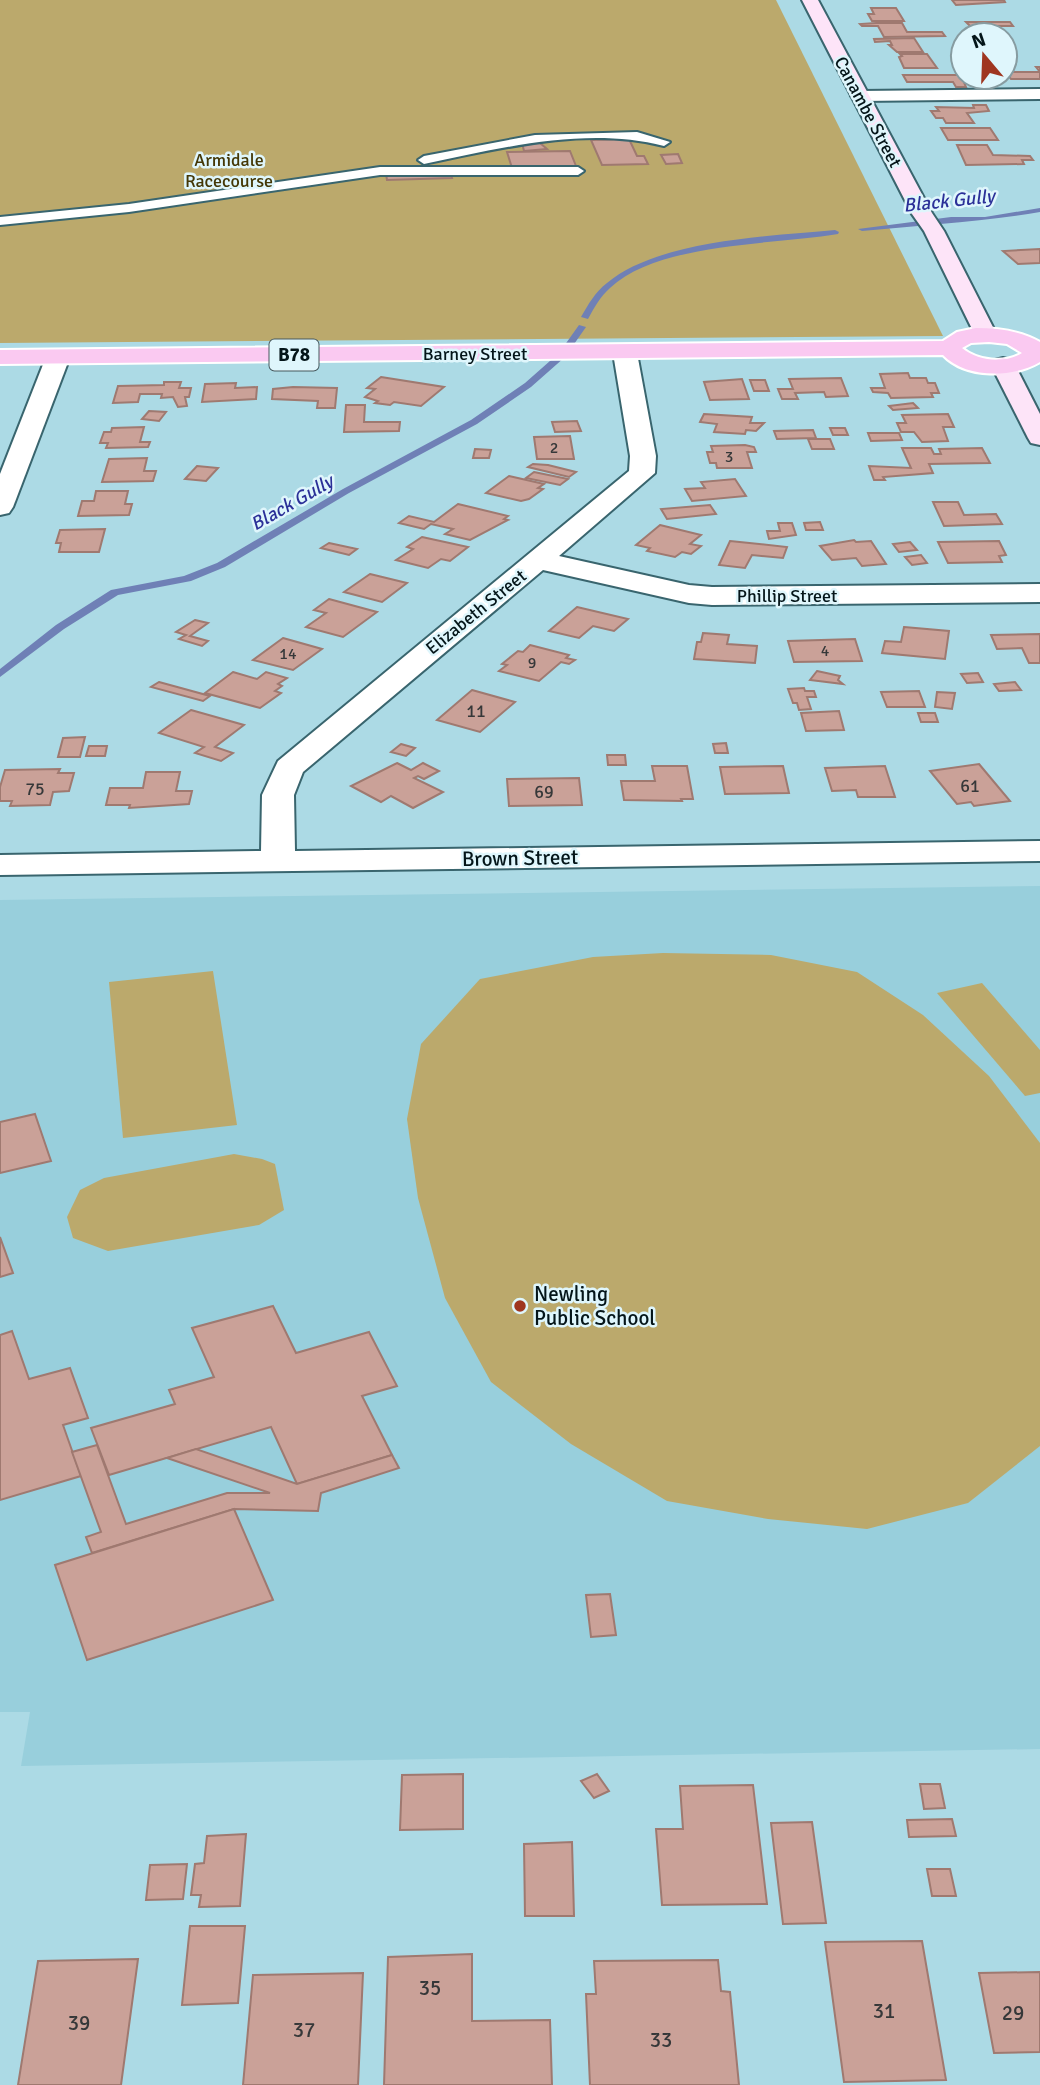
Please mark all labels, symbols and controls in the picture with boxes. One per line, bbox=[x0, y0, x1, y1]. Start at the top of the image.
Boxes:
north arrow bbox=[949, 21, 1019, 91]
text: N bbox=[969, 27, 989, 54]
street label: Canambe Street bbox=[830, 53, 906, 171]
park label: Armidale Racecourse bbox=[185, 149, 273, 192]
water label: Black Gully bbox=[902, 184, 998, 218]
road number: B78 bbox=[270, 340, 318, 370]
street label: Barney Street bbox=[423, 343, 527, 365]
house number: 2 bbox=[550, 438, 558, 458]
house number: 3 bbox=[725, 447, 733, 467]
water label: Black Gully bbox=[246, 469, 339, 536]
street label: Elizabeth Street bbox=[421, 565, 531, 659]
street label: Phillip Street bbox=[737, 585, 837, 607]
house number: 4 bbox=[821, 641, 830, 661]
house number: 14 bbox=[279, 644, 297, 664]
house number: 9 bbox=[528, 653, 536, 673]
house number: 11 bbox=[466, 700, 486, 722]
house number: 61 bbox=[960, 775, 980, 797]
house number: 75 bbox=[25, 778, 45, 800]
house number: 69 bbox=[534, 781, 554, 803]
street label: Brown Street bbox=[462, 844, 578, 872]
place label: Newling Public School bbox=[534, 1281, 655, 1331]
marker: Newling Public School bbox=[512, 1298, 528, 1314]
house number: 35 bbox=[419, 1975, 441, 2001]
house number: 31 bbox=[873, 1998, 895, 2024]
house number: 29 bbox=[1002, 2000, 1024, 2026]
house number: 39 bbox=[68, 2010, 90, 2036]
house number: 37 bbox=[293, 2017, 315, 2043]
house number: 33 bbox=[650, 2027, 672, 2053]

